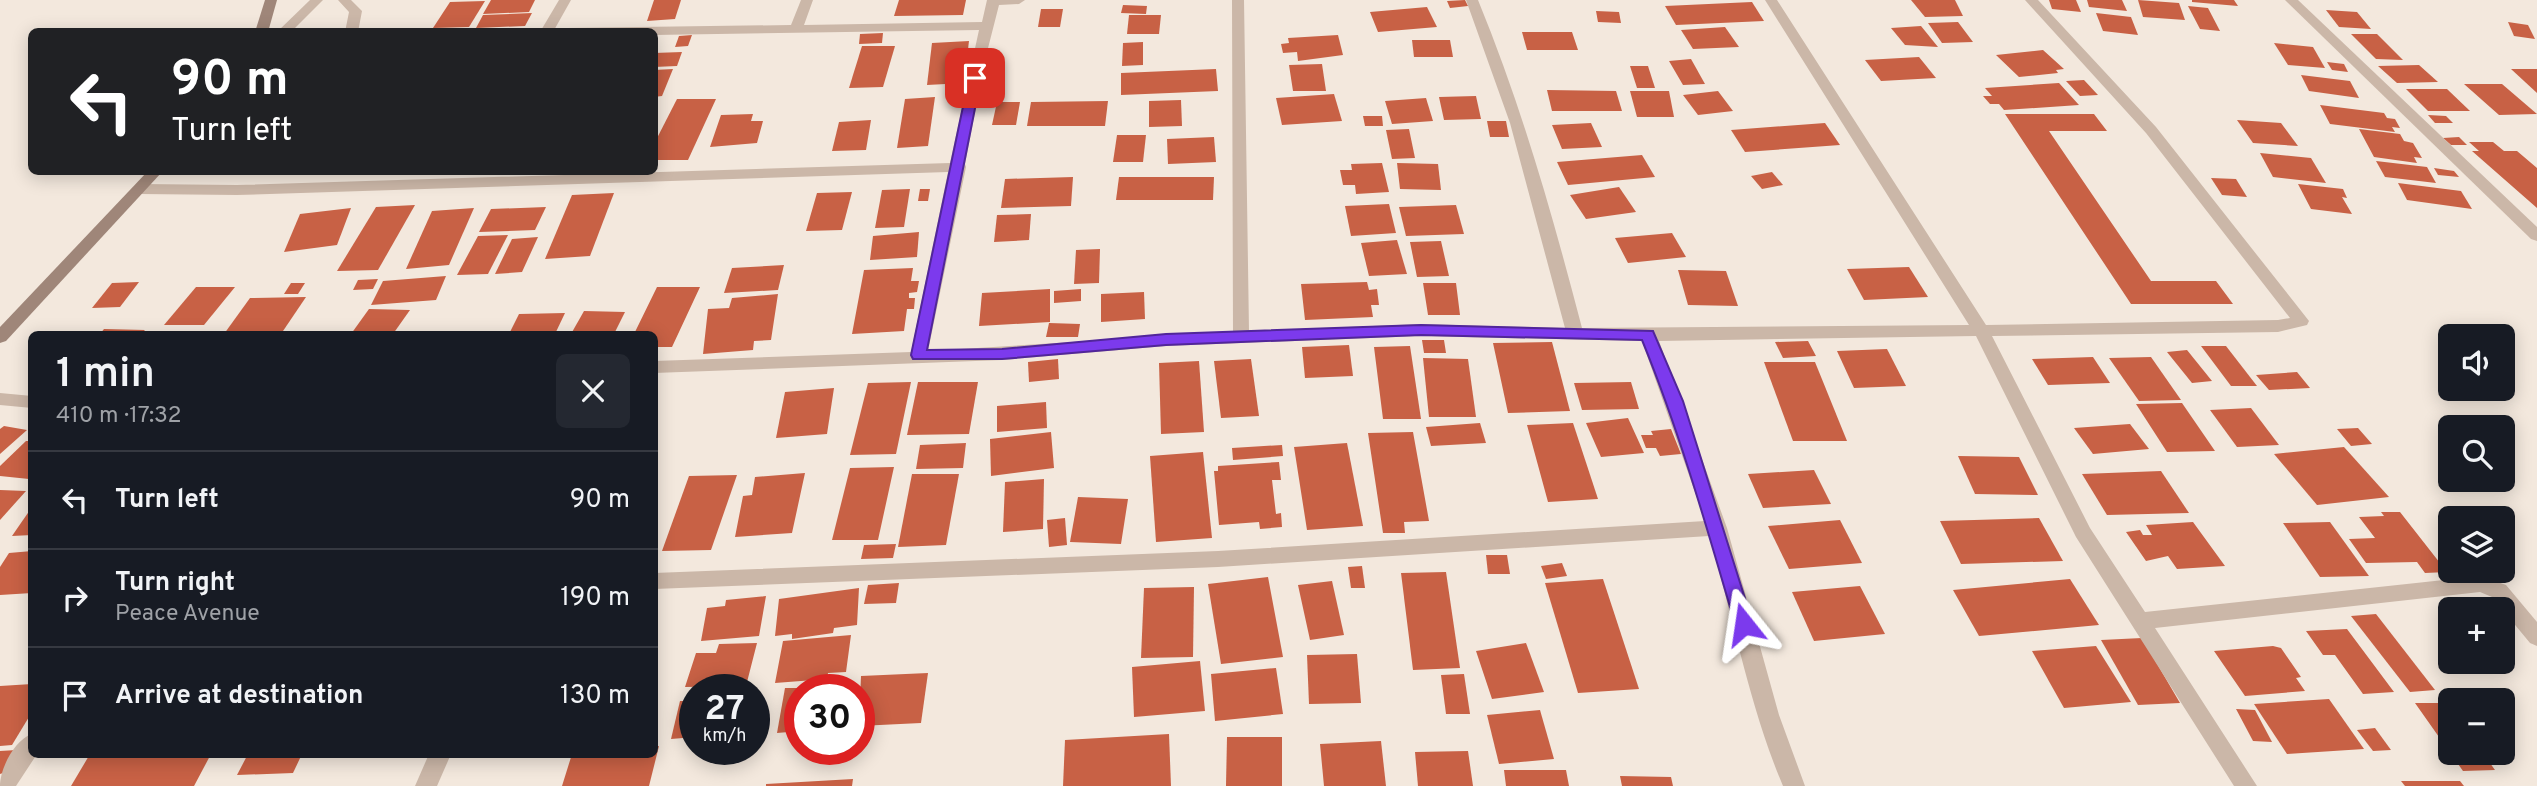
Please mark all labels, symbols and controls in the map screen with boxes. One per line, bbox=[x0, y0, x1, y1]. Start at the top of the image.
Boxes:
pin bbox=[945, 48, 1005, 108]
text: 90 m bbox=[171, 51, 289, 113]
icon: left bbox=[56, 56, 147, 147]
icon: arrive bbox=[956, 59, 994, 97]
text: Turn left bbox=[171, 112, 292, 152]
map controls bbox=[2438, 324, 2515, 765]
button: sound bbox=[2438, 324, 2515, 401]
text: 1 min bbox=[56, 349, 155, 402]
button: close bbox=[556, 354, 630, 428]
text: 410 m · 17:32 bbox=[56, 402, 182, 431]
button: search bbox=[2438, 415, 2515, 492]
icon: left bbox=[56, 481, 94, 519]
text: Turn left bbox=[115, 484, 219, 517]
text: 90 m bbox=[570, 484, 630, 517]
button: layers bbox=[2438, 506, 2515, 583]
text: Turn right bbox=[115, 567, 235, 600]
icon: right bbox=[56, 579, 94, 617]
text: 190 m bbox=[560, 582, 630, 615]
position arrow bbox=[1707, 587, 1781, 661]
button: + bbox=[2438, 597, 2515, 674]
text: Peace Avenue bbox=[115, 600, 260, 629]
speed limit sign: 30 bbox=[784, 674, 875, 765]
icon: arrive bbox=[56, 677, 94, 715]
text: Arrive at destination bbox=[115, 680, 363, 713]
text: 130 m bbox=[560, 680, 630, 713]
text: 27 bbox=[705, 688, 744, 732]
button: − bbox=[2438, 688, 2515, 765]
text: km/h bbox=[703, 725, 746, 748]

